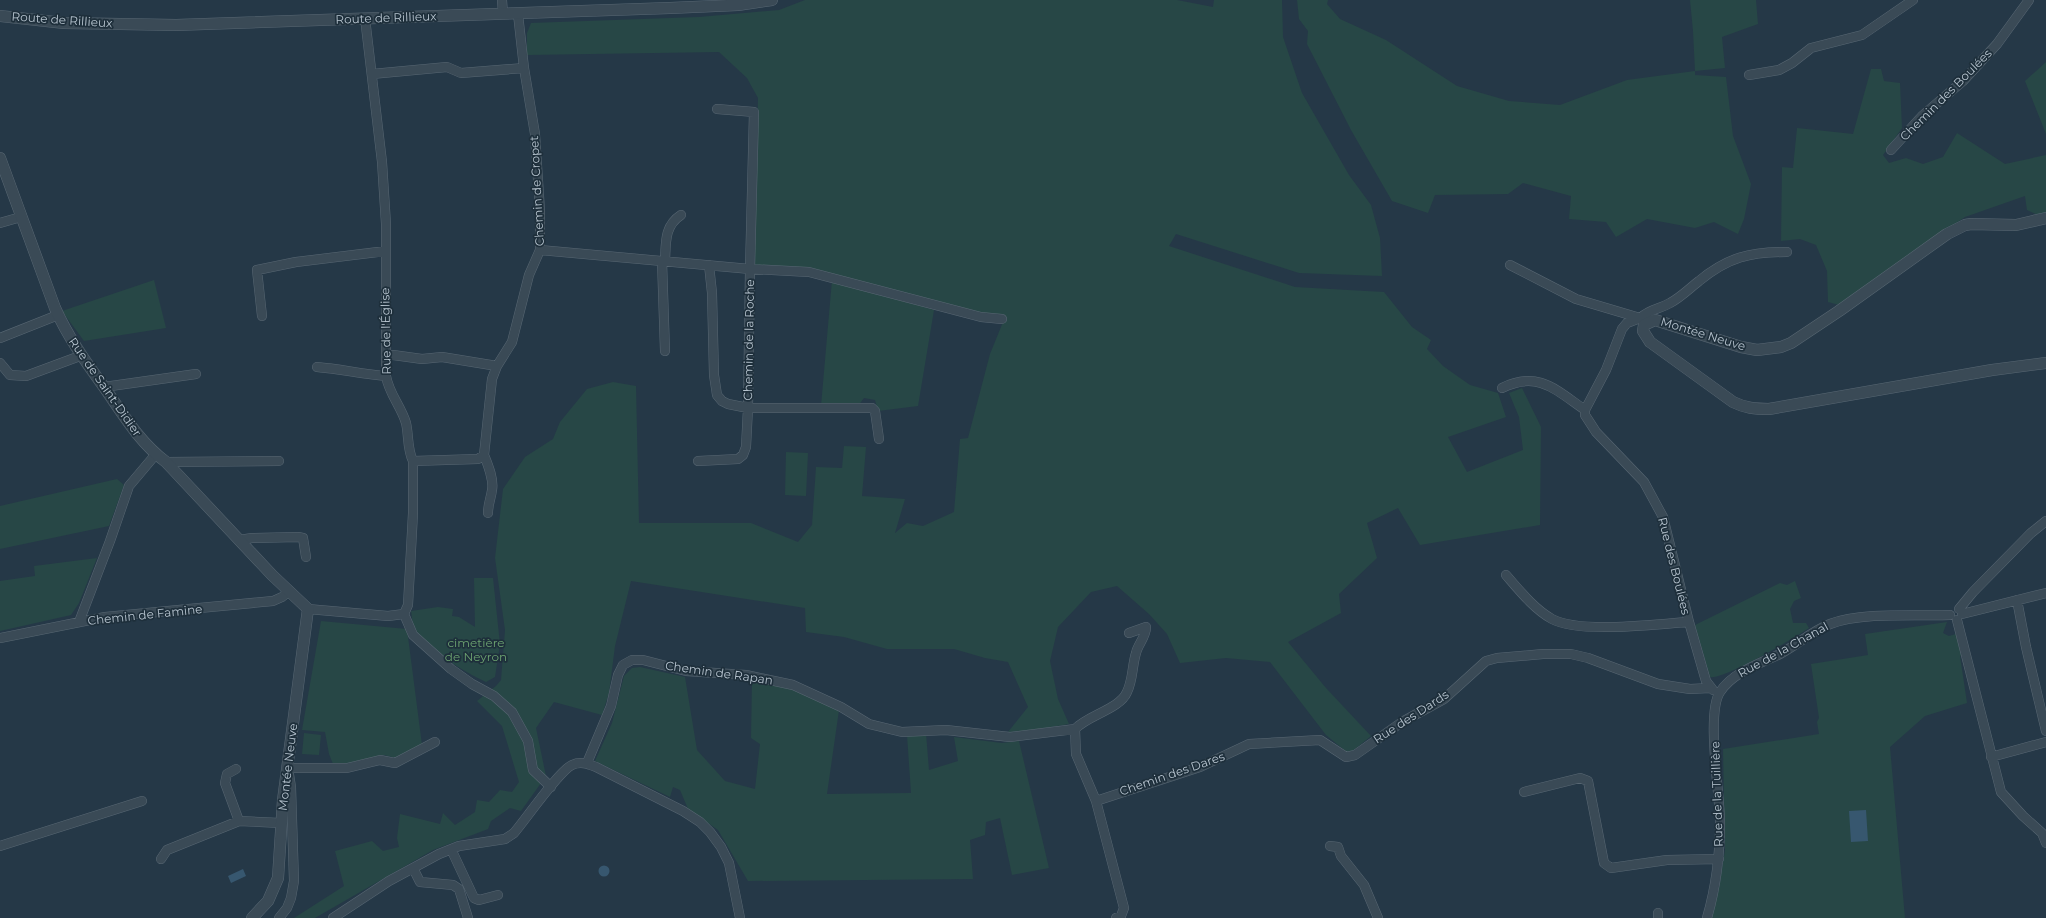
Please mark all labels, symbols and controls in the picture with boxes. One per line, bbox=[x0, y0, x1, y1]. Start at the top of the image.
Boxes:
street label: Route de Rillieux bbox=[11, 8, 114, 31]
street label: Route de Rillieux bbox=[335, 8, 437, 27]
street label: Chemin des Boulées bbox=[1897, 46, 1995, 144]
street label: Chemin de Cropet bbox=[526, 135, 547, 247]
street label: Chemin de la Roche bbox=[740, 279, 757, 401]
street label: Rue de l'Église bbox=[377, 287, 394, 375]
street label: Montée Neuve bbox=[1659, 313, 1747, 354]
street label: Rue de Saint-Didier bbox=[66, 334, 145, 439]
street label: Rue des Boulées bbox=[1655, 516, 1694, 616]
street label: Chemin de Famine bbox=[87, 601, 203, 628]
street label: Rue de la Chanal bbox=[1735, 618, 1831, 681]
park label: cimetière de Neyron bbox=[445, 635, 507, 664]
street label: Chemin de Rapan bbox=[664, 658, 774, 687]
street label: Rue des Dards bbox=[1370, 686, 1451, 747]
street label: Montée Neuve bbox=[275, 722, 300, 812]
street label: Rue de la Tuillière bbox=[1707, 741, 1726, 847]
street label: Chemin des Dares bbox=[1117, 748, 1227, 799]

